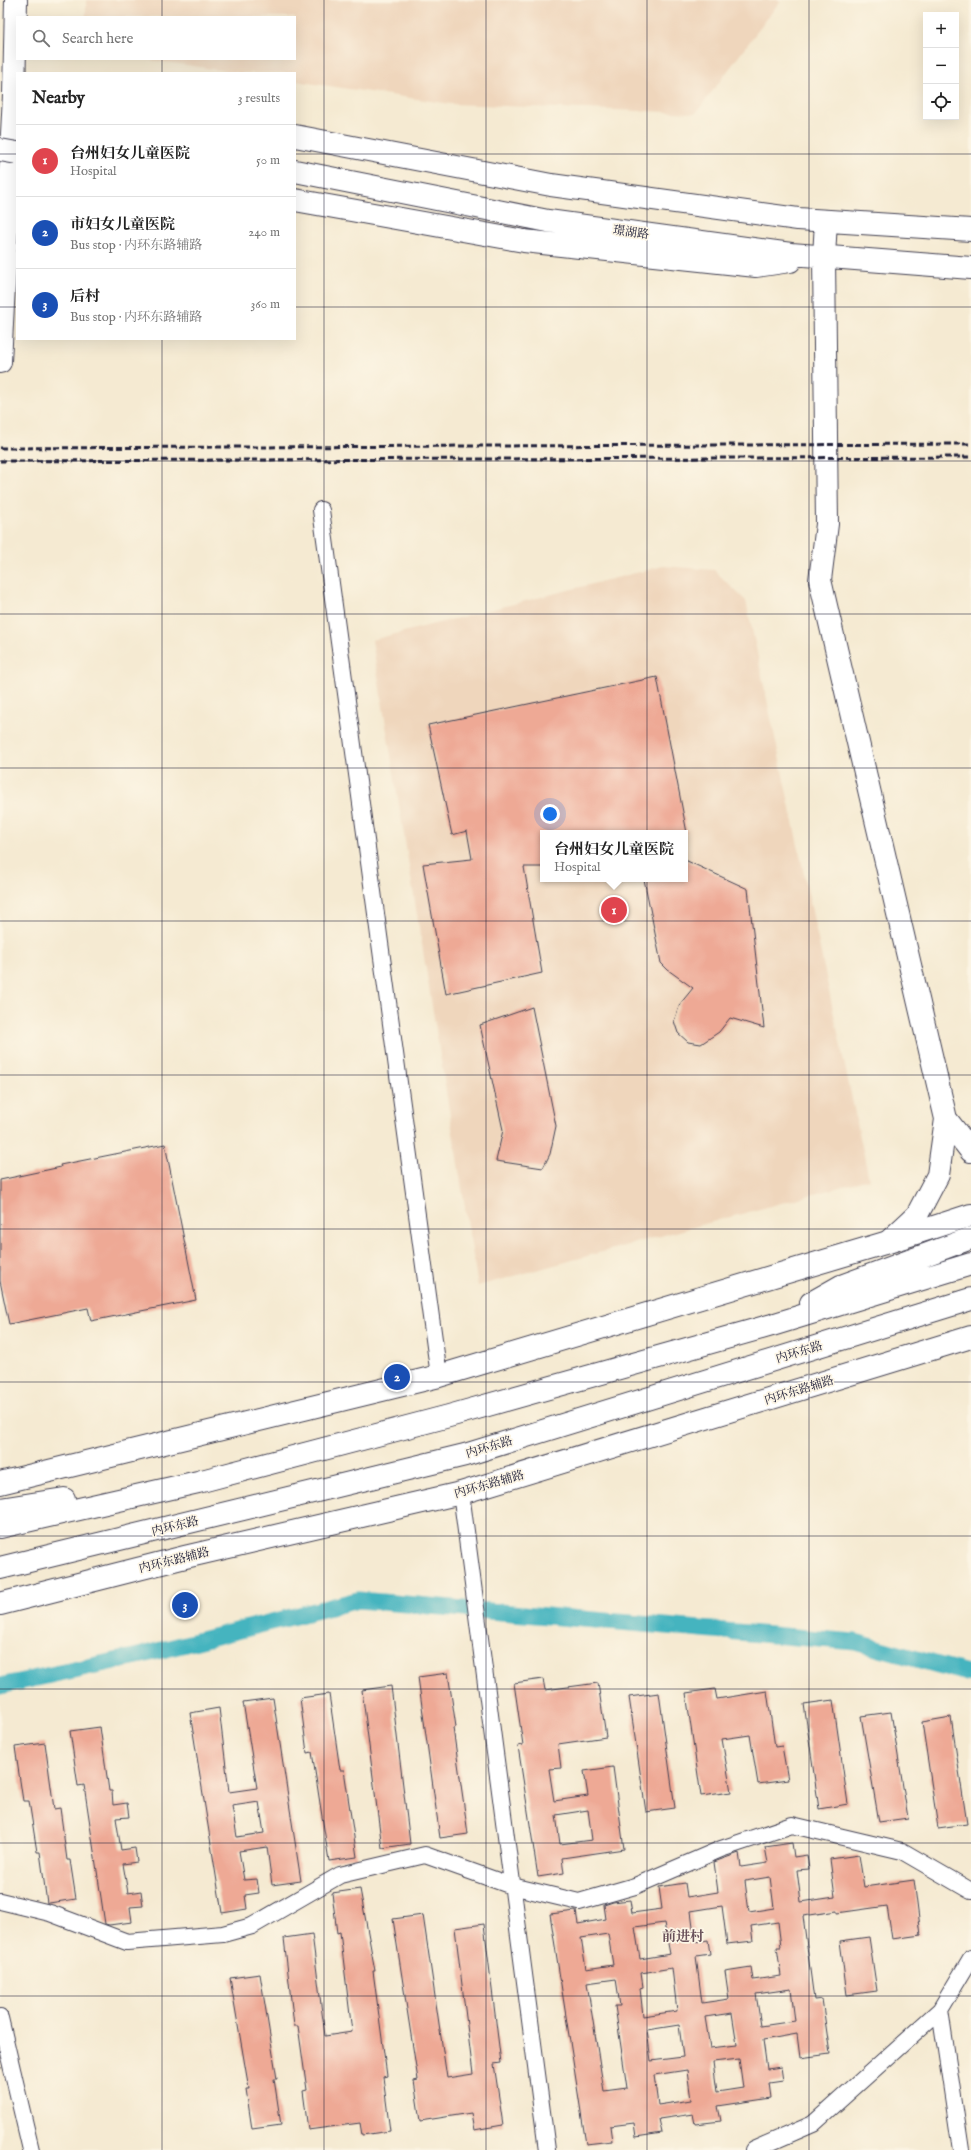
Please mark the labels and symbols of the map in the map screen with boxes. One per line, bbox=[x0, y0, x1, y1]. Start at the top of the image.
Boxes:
street label: 璟湖路 bbox=[612, 223, 650, 242]
your location bbox=[540, 804, 560, 824]
pin: 1 bbox=[601, 895, 627, 925]
street label: 内环东路 bbox=[774, 1338, 824, 1367]
pin: 2 bbox=[384, 1362, 410, 1392]
street label: 内环东路辅路 bbox=[763, 1373, 836, 1408]
street label: 内环东路 bbox=[464, 1433, 514, 1462]
street label: 内环东路辅路 bbox=[452, 1467, 526, 1502]
street label: 内环东路 bbox=[150, 1513, 200, 1540]
street label: 内环东路辅路 bbox=[137, 1544, 211, 1576]
pin: 3 bbox=[172, 1590, 198, 1620]
district label: 前进村 bbox=[662, 1928, 704, 1946]

